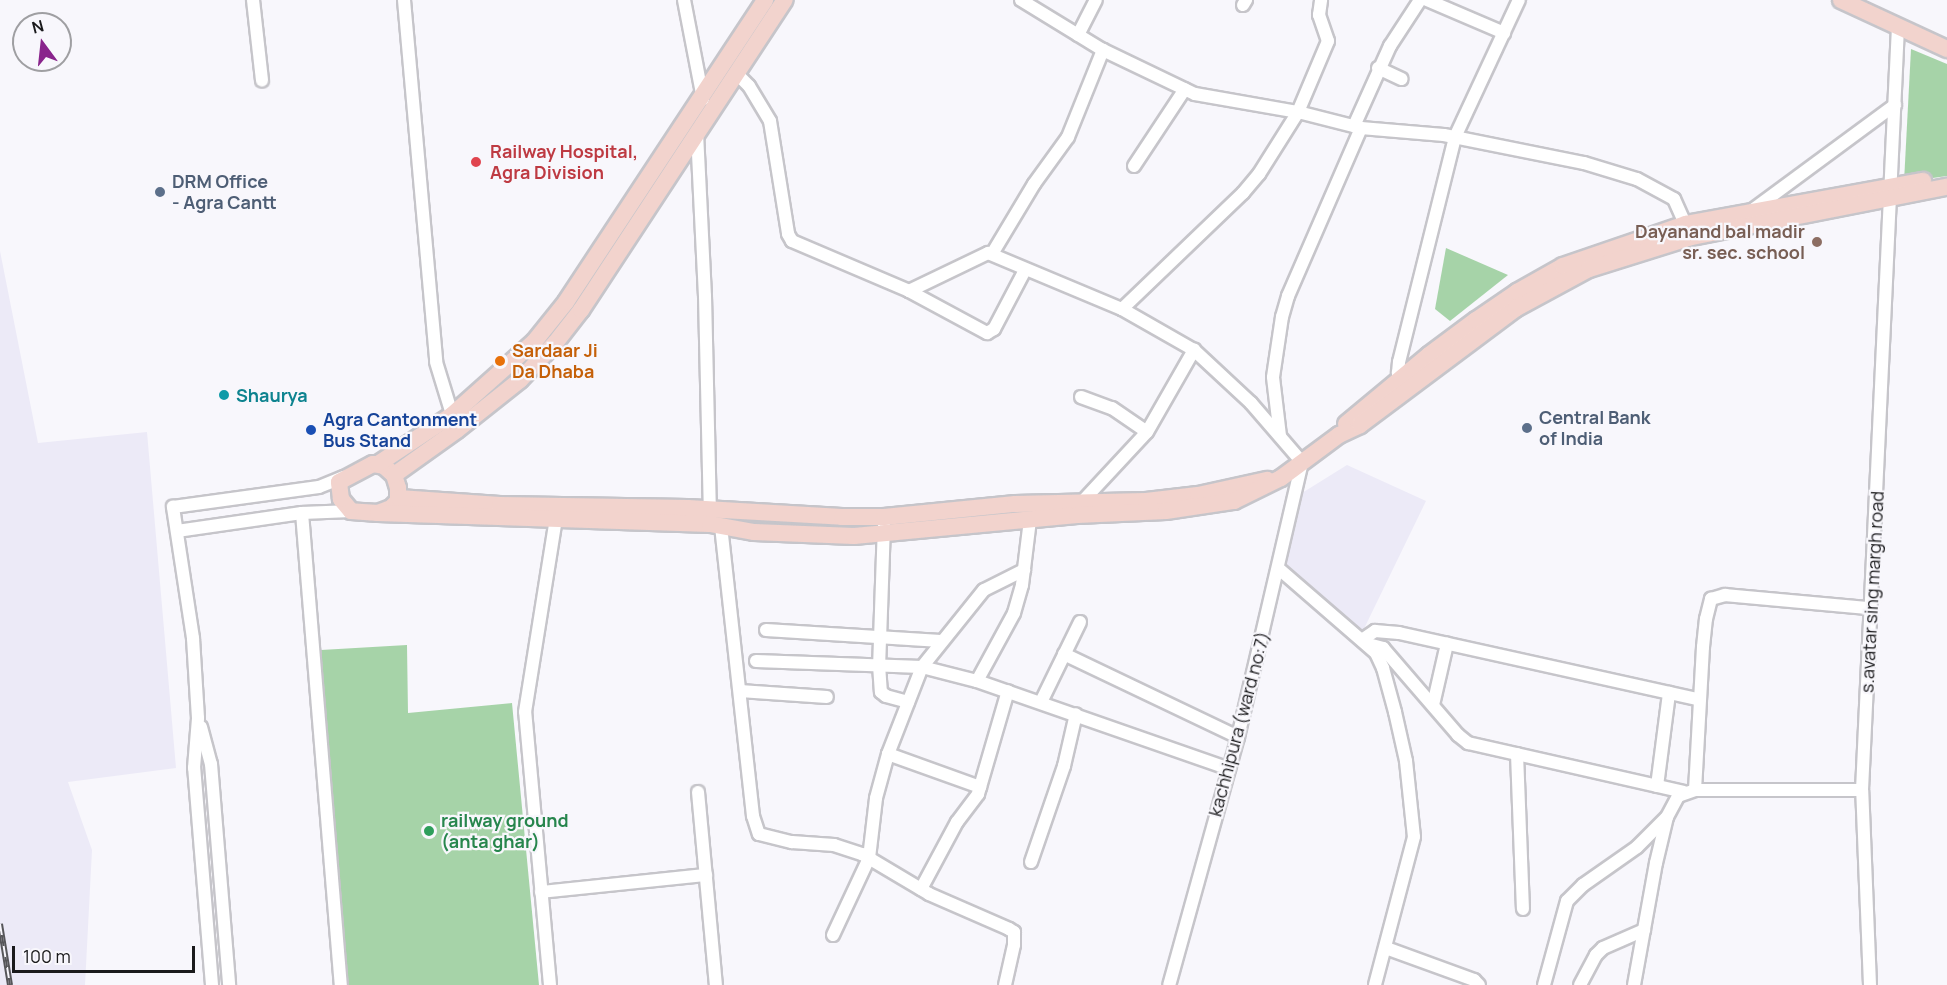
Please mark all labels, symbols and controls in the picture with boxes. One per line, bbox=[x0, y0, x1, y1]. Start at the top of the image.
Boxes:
north arrow bbox=[12, 12, 72, 72]
text: N bbox=[29, 14, 46, 39]
place label: Railway Hospital, Agra Division bbox=[490, 141, 638, 184]
marker: Railway Hospital, Agra Division bbox=[467, 153, 485, 171]
place label: DRM Office - Agra Cantt bbox=[172, 171, 277, 213]
marker: DRM Office - Agra Cantt bbox=[153, 185, 167, 199]
place label: Dayanand bal madir sr. sec. school bbox=[1635, 221, 1805, 264]
marker: Dayanand bal madir sr. sec. school bbox=[1810, 235, 1824, 249]
place label: Sardaar Ji Da Dhaba bbox=[512, 340, 598, 382]
marker: Sardaar Ji Da Dhaba bbox=[493, 354, 507, 368]
place label: Shaurya bbox=[236, 384, 308, 406]
marker: Shaurya bbox=[217, 388, 231, 402]
place label: Central Bank of India bbox=[1539, 407, 1651, 450]
place label: Agra Cantonment Bus Stand bbox=[323, 409, 477, 452]
marker: Central Bank of India bbox=[1520, 421, 1534, 435]
marker: Agra Cantonment Bus Stand bbox=[304, 423, 318, 437]
street label: s.avatar sing margh road bbox=[1856, 491, 1888, 693]
street label: kachhipura (ward no:7) bbox=[1204, 629, 1274, 819]
place label: railway ground (anta ghar) bbox=[441, 810, 569, 852]
marker: railway ground (anta ghar) bbox=[422, 824, 436, 838]
scale bar bbox=[15, 934, 198, 972]
text: 100 m bbox=[23, 944, 71, 968]

